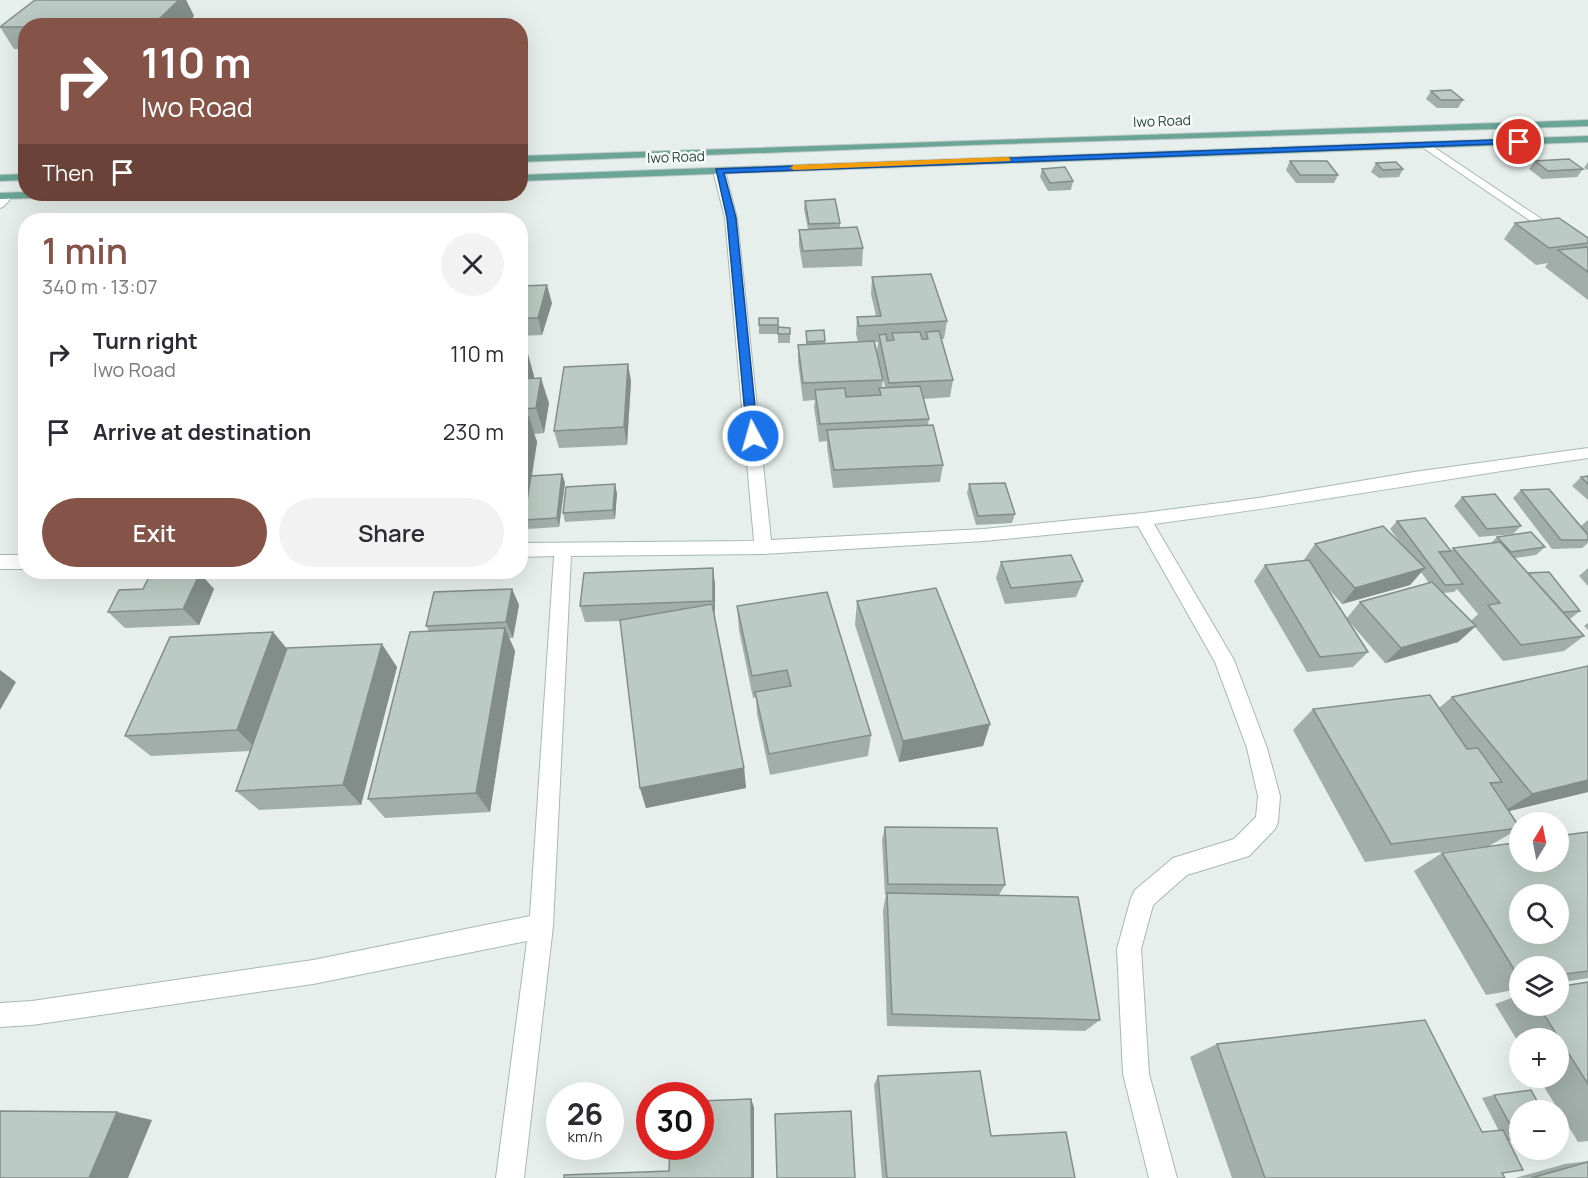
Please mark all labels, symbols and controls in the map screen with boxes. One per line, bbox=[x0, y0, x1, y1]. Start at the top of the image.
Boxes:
text: 110 m bbox=[141, 33, 252, 91]
icon: right bbox=[42, 42, 120, 120]
text: Iwo Road bbox=[141, 88, 253, 125]
street label: Iwo Road bbox=[1133, 110, 1191, 131]
pin bbox=[1493, 116, 1544, 167]
icon: arrive bbox=[1502, 125, 1535, 158]
street label: Iwo Road bbox=[647, 146, 705, 167]
icon: arrive bbox=[106, 156, 139, 189]
text: Then bbox=[42, 158, 94, 188]
text: 1 min bbox=[42, 226, 128, 275]
button: close bbox=[441, 233, 504, 296]
text: 340 m · 13:07 bbox=[42, 273, 158, 300]
text: Turn right bbox=[93, 326, 198, 356]
icon: right bbox=[42, 338, 75, 371]
text: 110 m bbox=[450, 339, 504, 369]
text: Iwo Road bbox=[93, 356, 176, 383]
position arrow bbox=[721, 404, 785, 468]
icon: arrive bbox=[42, 416, 75, 449]
text: Arrive at destination bbox=[93, 417, 311, 447]
text: 230 m bbox=[443, 417, 504, 447]
button: Exit bbox=[42, 498, 267, 567]
button: Share bbox=[279, 498, 504, 567]
north arrow bbox=[1509, 812, 1569, 872]
map controls bbox=[1509, 812, 1569, 1160]
button: search bbox=[1509, 884, 1569, 944]
button: layers bbox=[1509, 956, 1569, 1016]
button: + bbox=[1509, 1028, 1569, 1088]
speed limit sign: 30 bbox=[636, 1082, 714, 1160]
text: 26 bbox=[567, 1093, 603, 1134]
button: − bbox=[1509, 1100, 1569, 1160]
text: km/h bbox=[568, 1126, 602, 1147]

